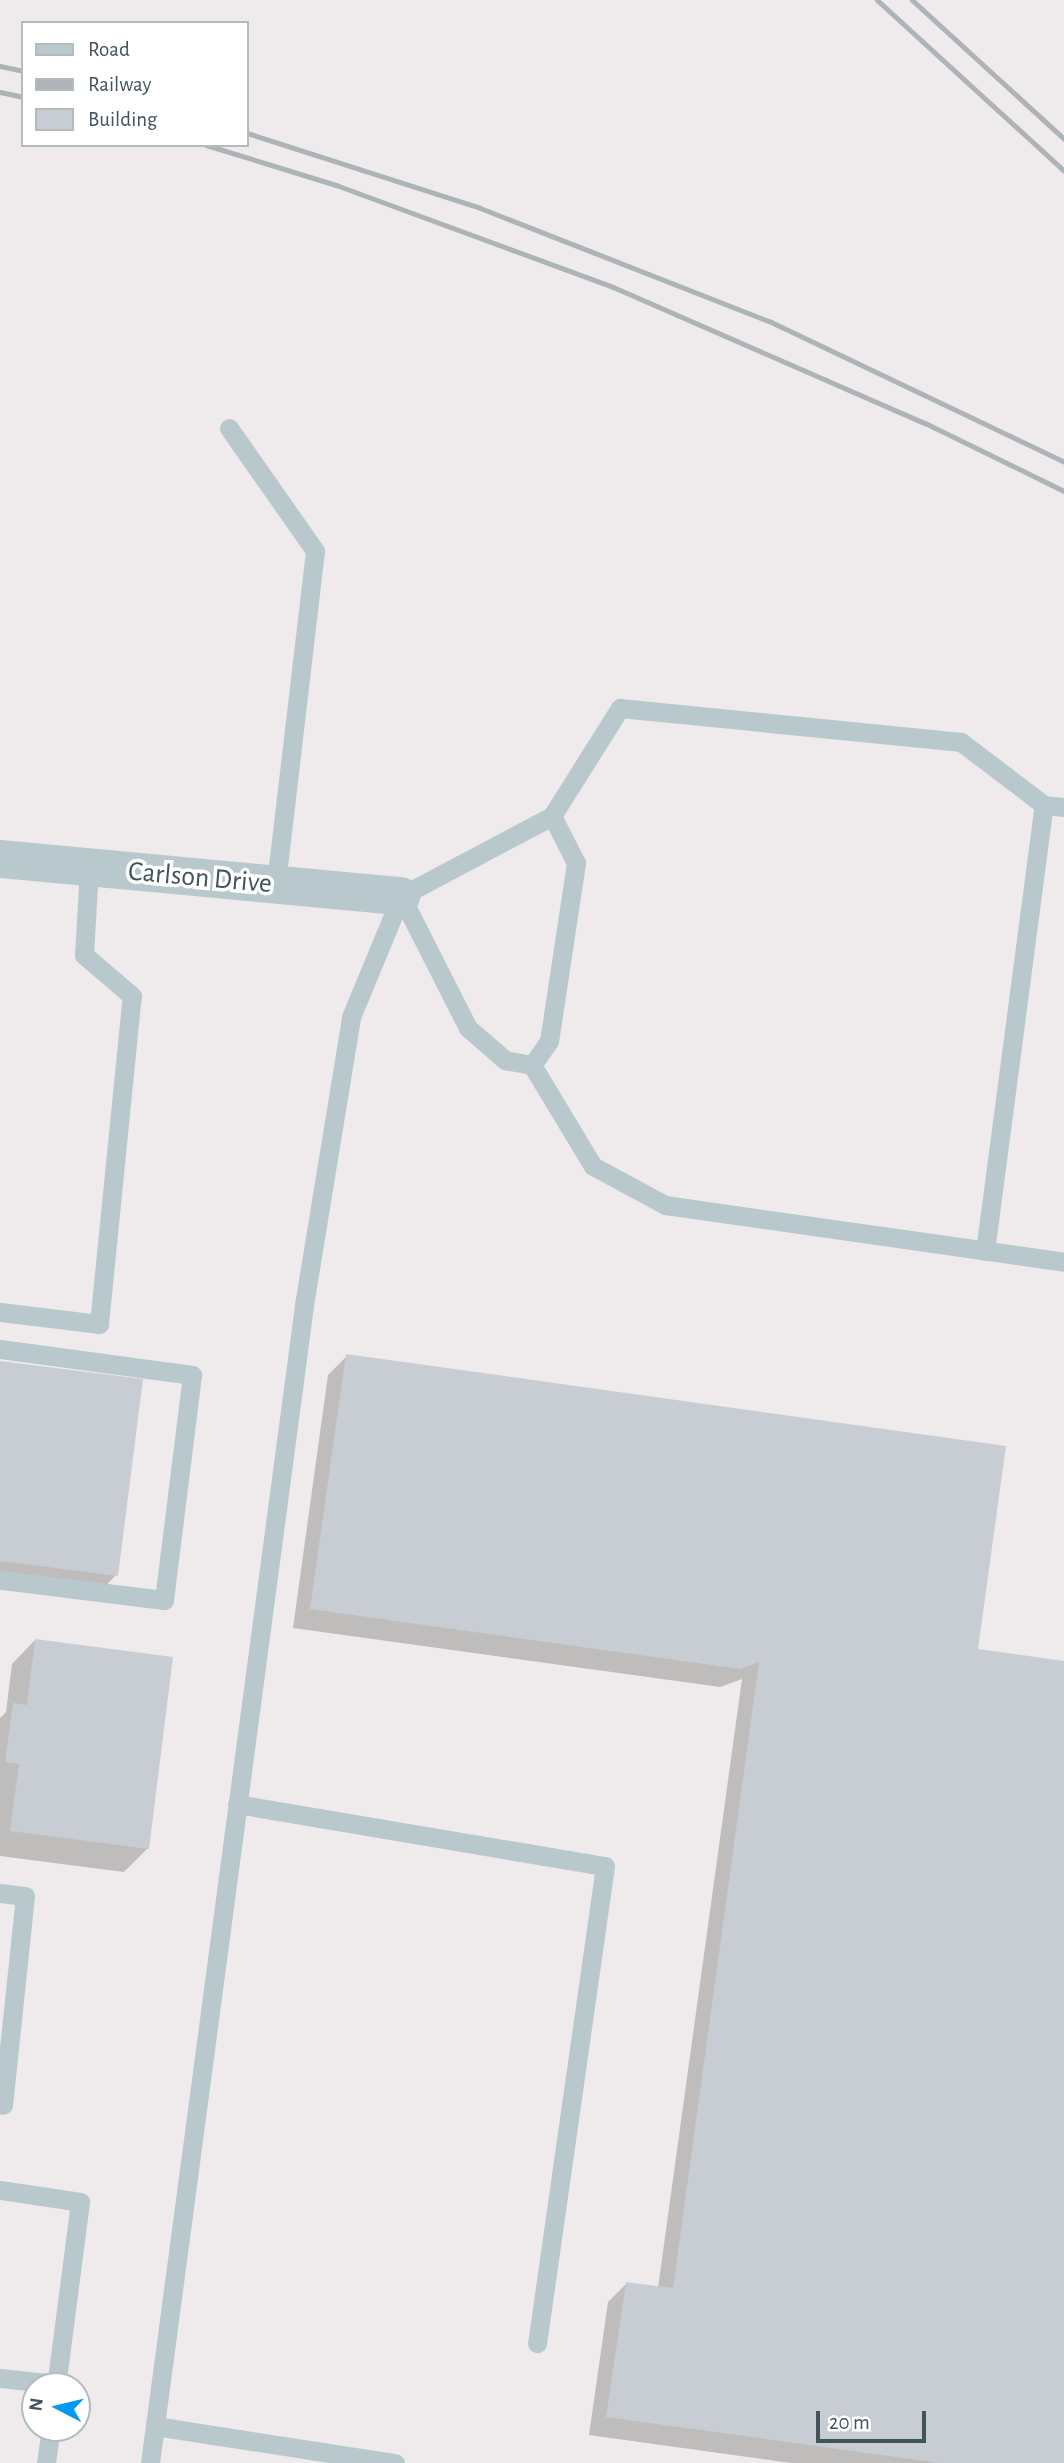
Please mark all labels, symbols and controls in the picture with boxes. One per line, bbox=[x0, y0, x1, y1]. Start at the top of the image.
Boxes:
legend bbox=[21, 21, 248, 147]
text: Road bbox=[88, 39, 130, 60]
text: Railway bbox=[88, 74, 151, 95]
text: Building bbox=[88, 109, 157, 130]
street label: Carlson Drive bbox=[127, 855, 273, 901]
north arrow bbox=[21, 2372, 91, 2442]
scale bar bbox=[819, 2396, 929, 2440]
text: N bbox=[26, 2397, 47, 2412]
text: 20 m bbox=[829, 2412, 870, 2433]

